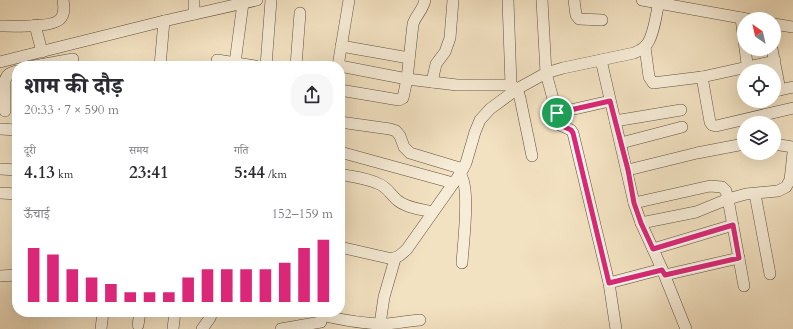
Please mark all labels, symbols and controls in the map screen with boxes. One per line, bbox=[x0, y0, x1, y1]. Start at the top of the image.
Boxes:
north arrow bbox=[737, 12, 781, 56]
map controls bbox=[737, 12, 781, 160]
button: locate bbox=[737, 64, 781, 108]
text: शाम की दौड़ bbox=[24, 71, 123, 101]
button: share bbox=[291, 74, 333, 116]
pin bbox=[540, 96, 574, 130]
text: 20:33 · 7 × 590 m bbox=[24, 101, 119, 119]
icon: arrive bbox=[546, 102, 568, 124]
button: layers bbox=[737, 116, 781, 160]
text: दूरी bbox=[24, 143, 36, 158]
text: समय bbox=[129, 143, 148, 158]
text: गति bbox=[234, 143, 248, 158]
text: 4.13 bbox=[24, 161, 55, 184]
text: 23:41 bbox=[129, 161, 169, 184]
text: 5:44 bbox=[234, 161, 265, 184]
text: km bbox=[55, 167, 73, 182]
text: /km bbox=[265, 167, 287, 182]
text: ऊँचाई bbox=[24, 205, 50, 223]
text: 152–159 m bbox=[271, 205, 333, 223]

